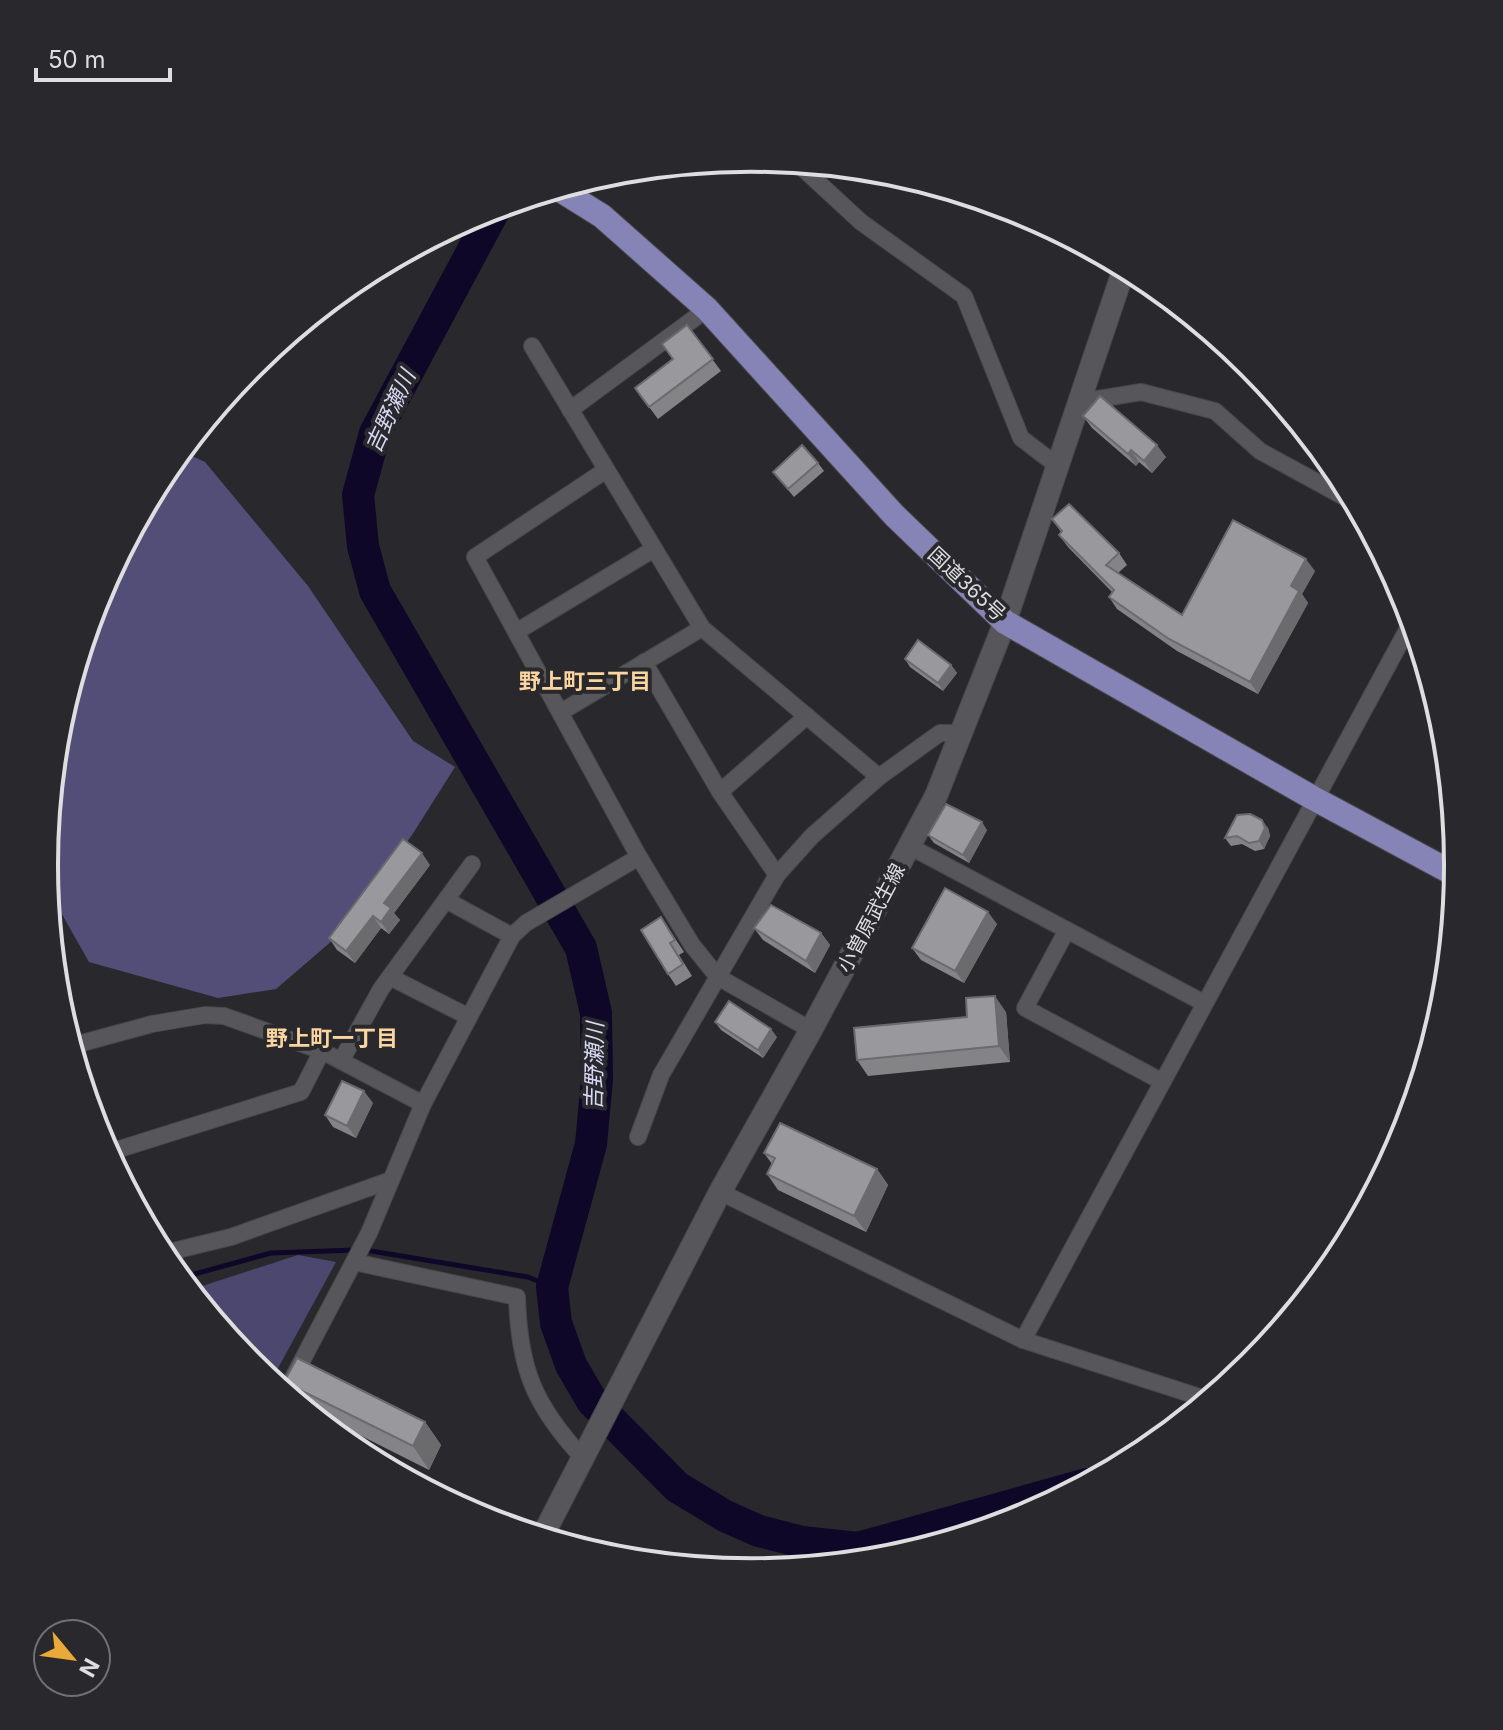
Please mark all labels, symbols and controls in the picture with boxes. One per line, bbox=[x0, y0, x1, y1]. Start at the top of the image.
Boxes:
scale bar bbox=[36, 32, 170, 82]
text: 50 m bbox=[48, 45, 106, 74]
water label: 吉野瀬川 bbox=[360, 364, 421, 456]
street label: 国道365号 bbox=[923, 542, 1011, 626]
district label: 野上町三丁目 bbox=[519, 668, 651, 694]
street label: 小曽原武生線 bbox=[832, 859, 910, 977]
water label: 吉野瀬川 bbox=[580, 1020, 608, 1110]
district label: 野上町一丁目 bbox=[266, 1025, 398, 1051]
north arrow bbox=[32, 1618, 112, 1698]
text: N bbox=[74, 1654, 105, 1681]

